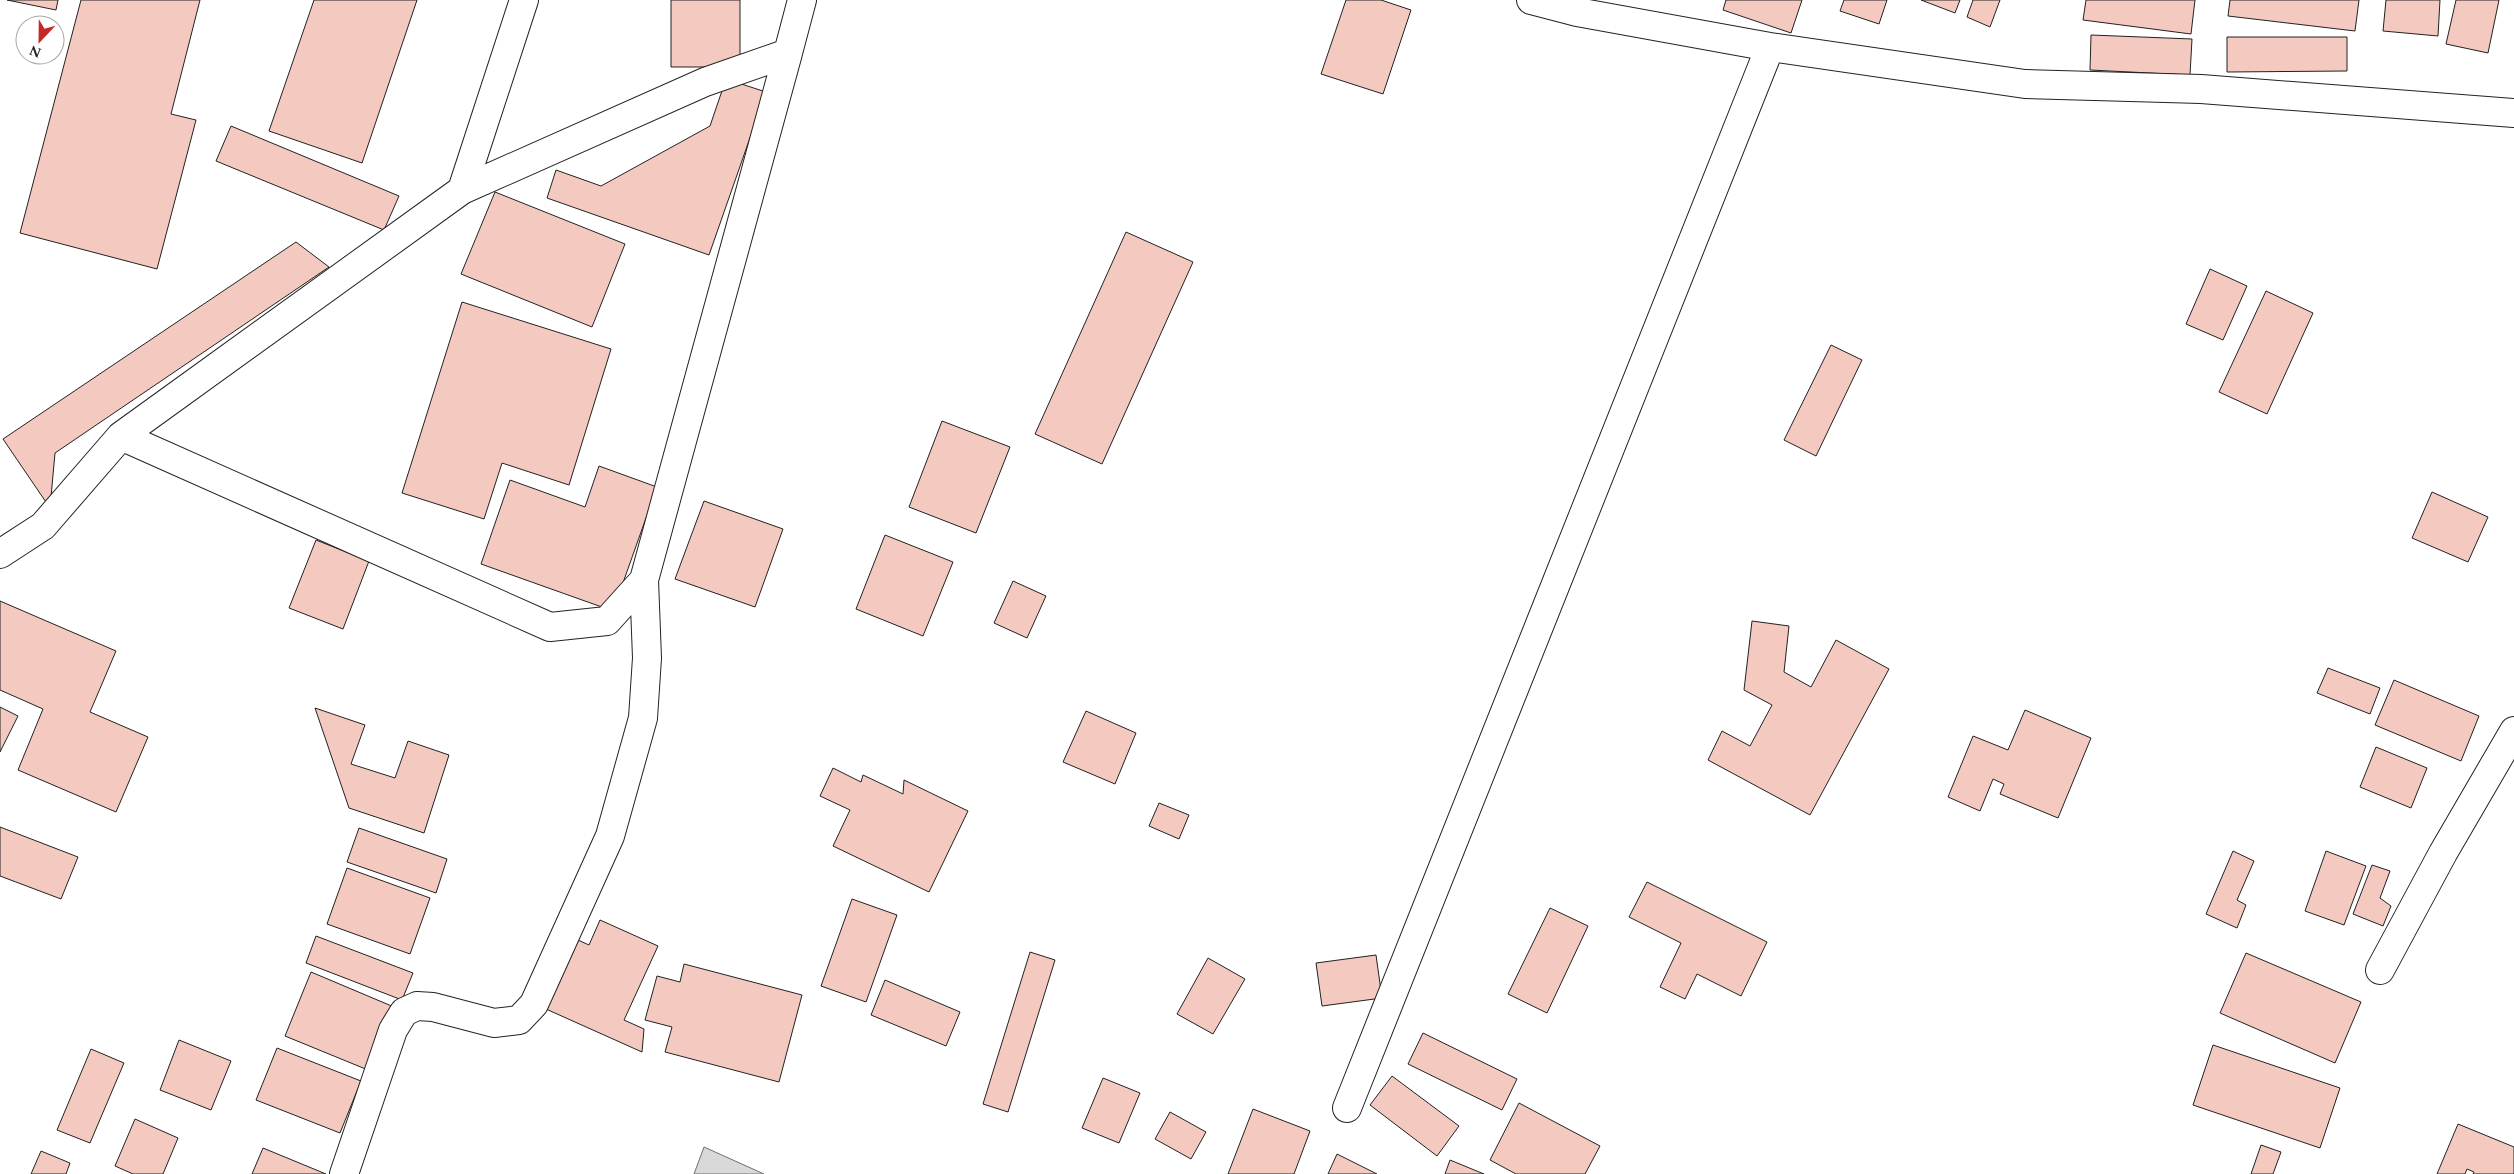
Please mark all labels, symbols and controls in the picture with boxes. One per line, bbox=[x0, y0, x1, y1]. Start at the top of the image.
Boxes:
north arrow bbox=[15, 15, 65, 65]
text: N bbox=[26, 40, 45, 63]

